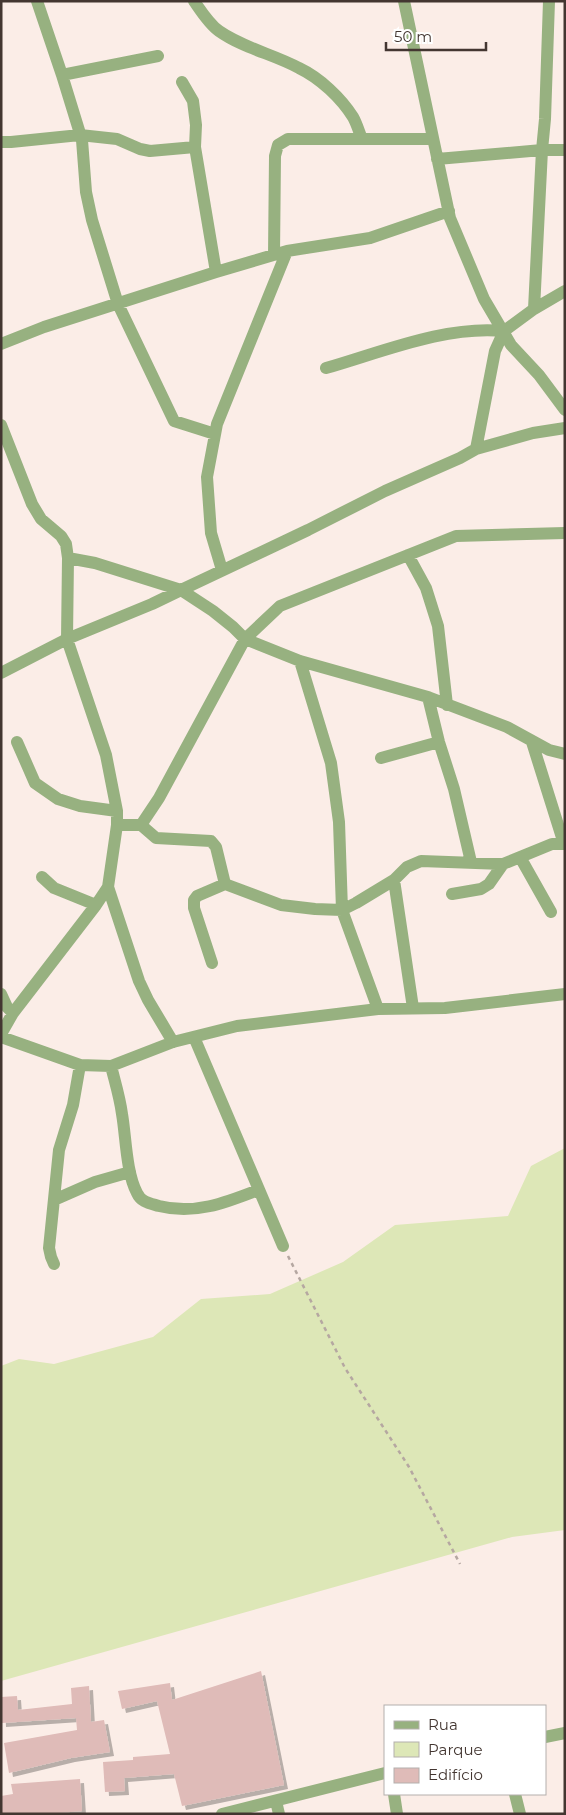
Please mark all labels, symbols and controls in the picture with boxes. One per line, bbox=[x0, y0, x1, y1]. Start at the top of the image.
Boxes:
scale bar bbox=[386, 20, 486, 52]
text: 50 m bbox=[394, 27, 432, 46]
legend bbox=[384, 1705, 546, 1795]
text: Rua bbox=[428, 1715, 458, 1734]
text: Parque bbox=[428, 1740, 483, 1759]
text: Edifício bbox=[428, 1765, 483, 1784]

